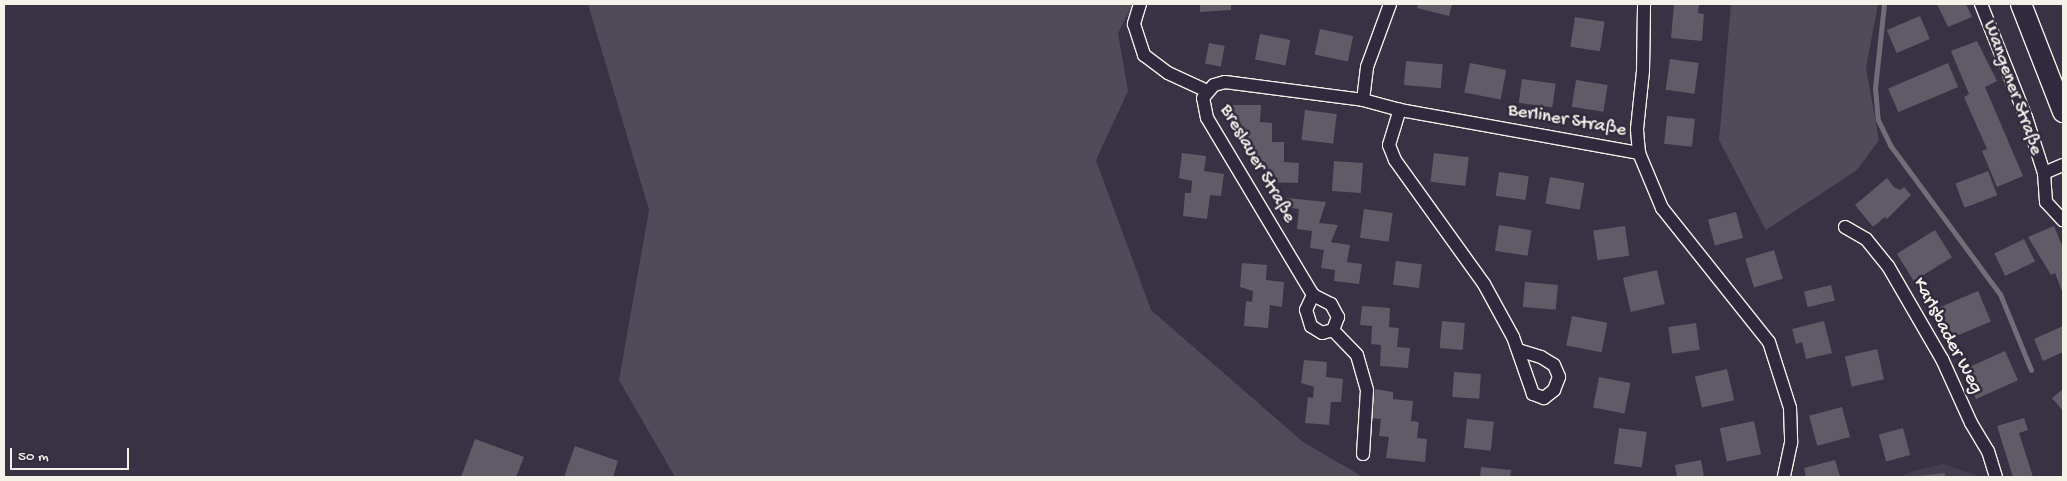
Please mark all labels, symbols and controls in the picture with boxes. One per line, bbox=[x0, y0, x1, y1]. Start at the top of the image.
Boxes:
street label: Wangener Straße bbox=[1977, 18, 2047, 158]
street label: Berliner Straße bbox=[1506, 99, 1628, 143]
street label: Breslauer Straße bbox=[1214, 101, 1300, 227]
street label: Karlsbader Weg bbox=[1907, 274, 1987, 398]
scale bar bbox=[12, 438, 131, 470]
text: 50 m bbox=[18, 448, 49, 466]

